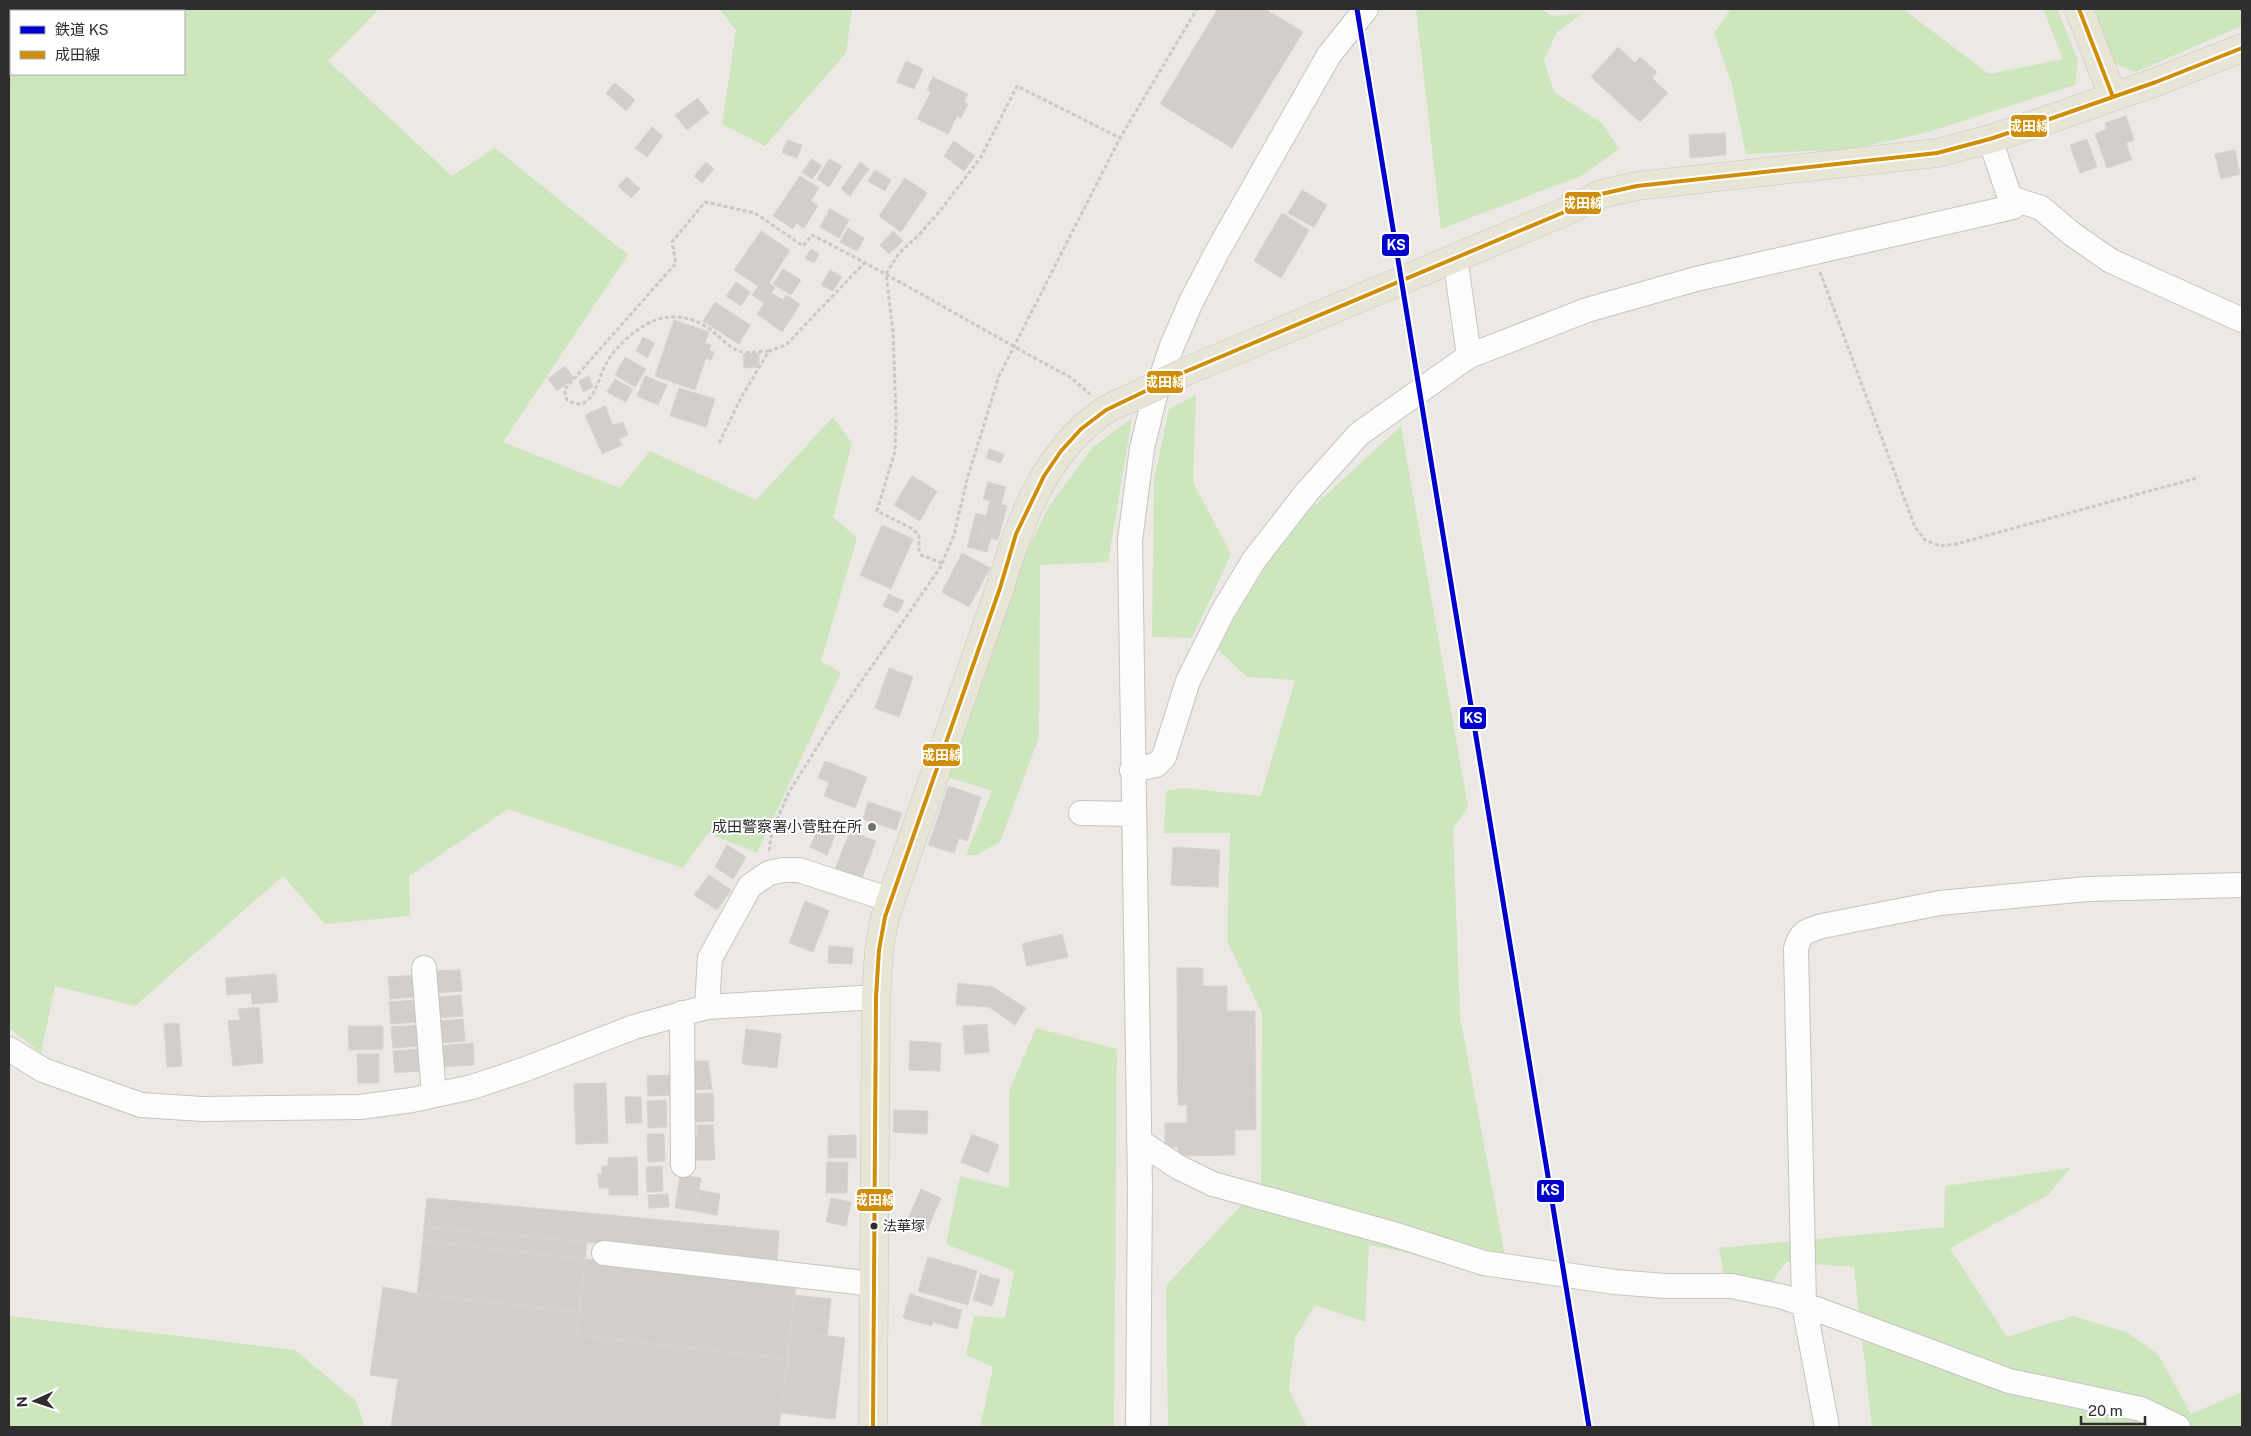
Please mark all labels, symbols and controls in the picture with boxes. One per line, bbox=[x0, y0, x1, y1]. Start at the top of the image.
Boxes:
legend bbox=[10, 10, 185, 75]
text: 鉄道 KS bbox=[55, 21, 108, 38]
text: 成田線 bbox=[55, 46, 100, 63]
line badge: 成田線 bbox=[2010, 114, 2048, 138]
text: 成田線 bbox=[2008, 118, 2050, 134]
line badge: 成田線 bbox=[1564, 191, 1602, 215]
text: 成田線 bbox=[1562, 195, 1604, 211]
line badge: KS bbox=[1381, 233, 1410, 257]
text: KS bbox=[1386, 237, 1406, 253]
line badge: 成田線 bbox=[1146, 370, 1184, 394]
text: 成田線 bbox=[1144, 374, 1186, 390]
line badge: KS bbox=[1459, 706, 1487, 730]
text: KS bbox=[1463, 710, 1483, 726]
line badge: 成田線 bbox=[922, 743, 961, 767]
text: 成田線 bbox=[921, 747, 963, 763]
place label: 成田警察署小菅駐在所 bbox=[712, 818, 862, 835]
marker: 成田警察署小菅駐在所 bbox=[866, 821, 878, 833]
line badge: KS bbox=[1536, 1179, 1565, 1203]
text: KS bbox=[1540, 1182, 1560, 1198]
line badge: 成田線 bbox=[856, 1188, 894, 1212]
text: 成田線 bbox=[854, 1192, 896, 1208]
place label: 法華塚 bbox=[883, 1218, 925, 1234]
marker: 法華塚 bbox=[869, 1221, 879, 1231]
north arrow bbox=[10, 1376, 60, 1426]
scale bar bbox=[2081, 1394, 2145, 1426]
text: N bbox=[14, 1396, 30, 1408]
text: 20 m bbox=[2088, 1402, 2123, 1419]

